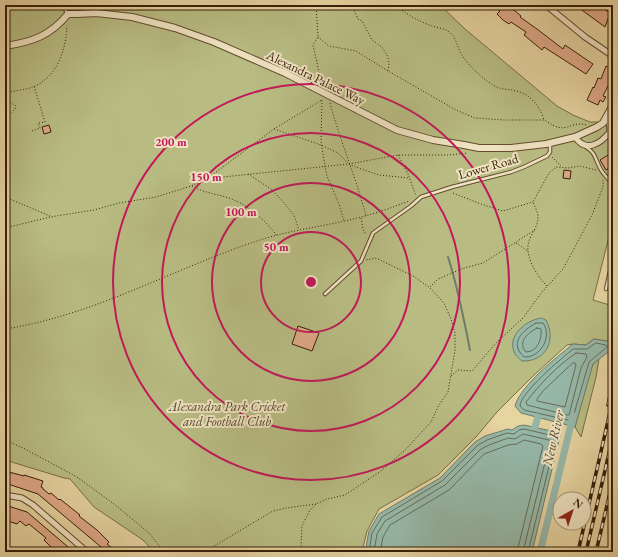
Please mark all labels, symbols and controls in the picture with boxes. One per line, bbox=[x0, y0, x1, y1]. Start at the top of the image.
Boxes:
street label: Alexandra Palace Way bbox=[263, 46, 368, 109]
text: 200 m bbox=[155, 134, 187, 150]
street label: Lower Road bbox=[456, 150, 521, 183]
text: 150 m bbox=[190, 169, 222, 185]
text: 100 m bbox=[225, 204, 257, 220]
text: 50 m bbox=[263, 239, 289, 255]
centre of rings bbox=[304, 275, 318, 289]
park label: Alexandra Park Cricket and Football Club bbox=[168, 398, 286, 430]
water label: New River bbox=[538, 408, 568, 469]
north arrow bbox=[552, 491, 592, 531]
text: N bbox=[570, 495, 586, 512]

